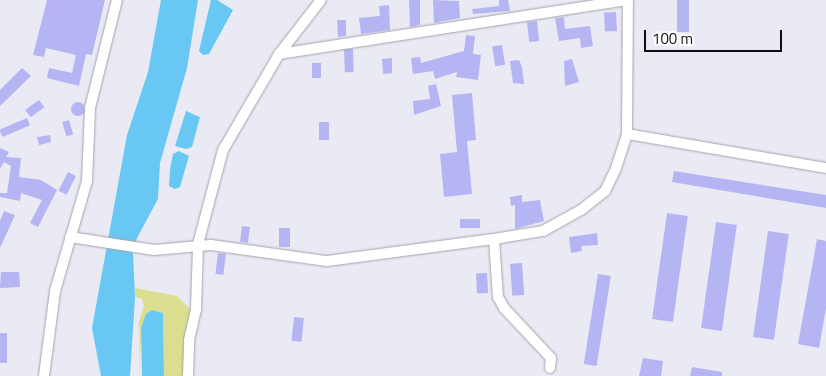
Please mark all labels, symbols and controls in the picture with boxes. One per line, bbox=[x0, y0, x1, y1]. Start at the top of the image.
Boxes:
scale bar bbox=[646, 20, 784, 52]
text: 100 m bbox=[652, 27, 693, 50]

